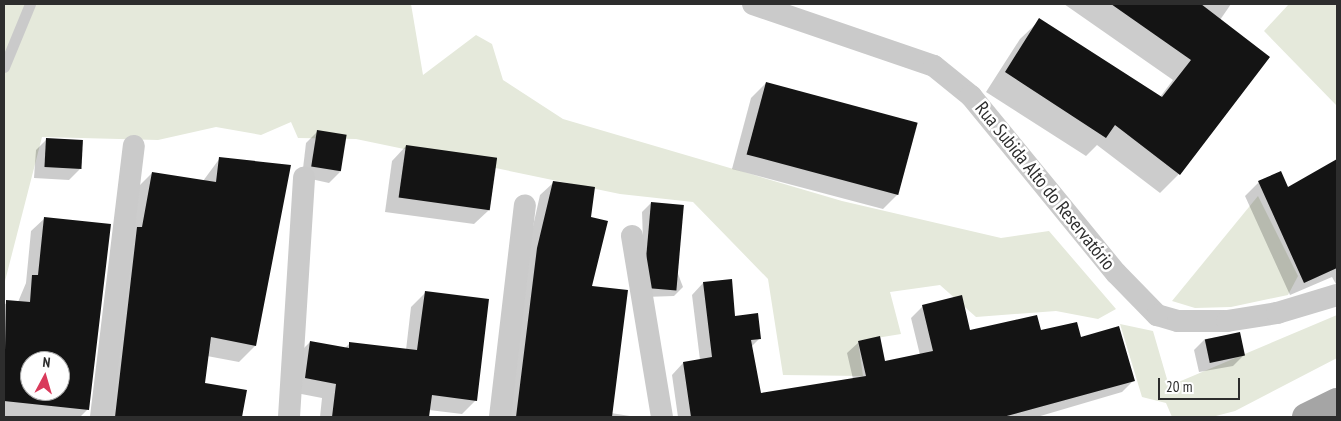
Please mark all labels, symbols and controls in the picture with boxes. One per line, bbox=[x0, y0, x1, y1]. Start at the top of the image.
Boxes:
street label: Rua Subida Alto do Reservatório bbox=[970, 97, 1120, 275]
north arrow bbox=[20, 351, 70, 401]
text: N bbox=[42, 353, 51, 371]
scale bar bbox=[1161, 368, 1244, 400]
text: 20 m bbox=[1166, 377, 1192, 396]

